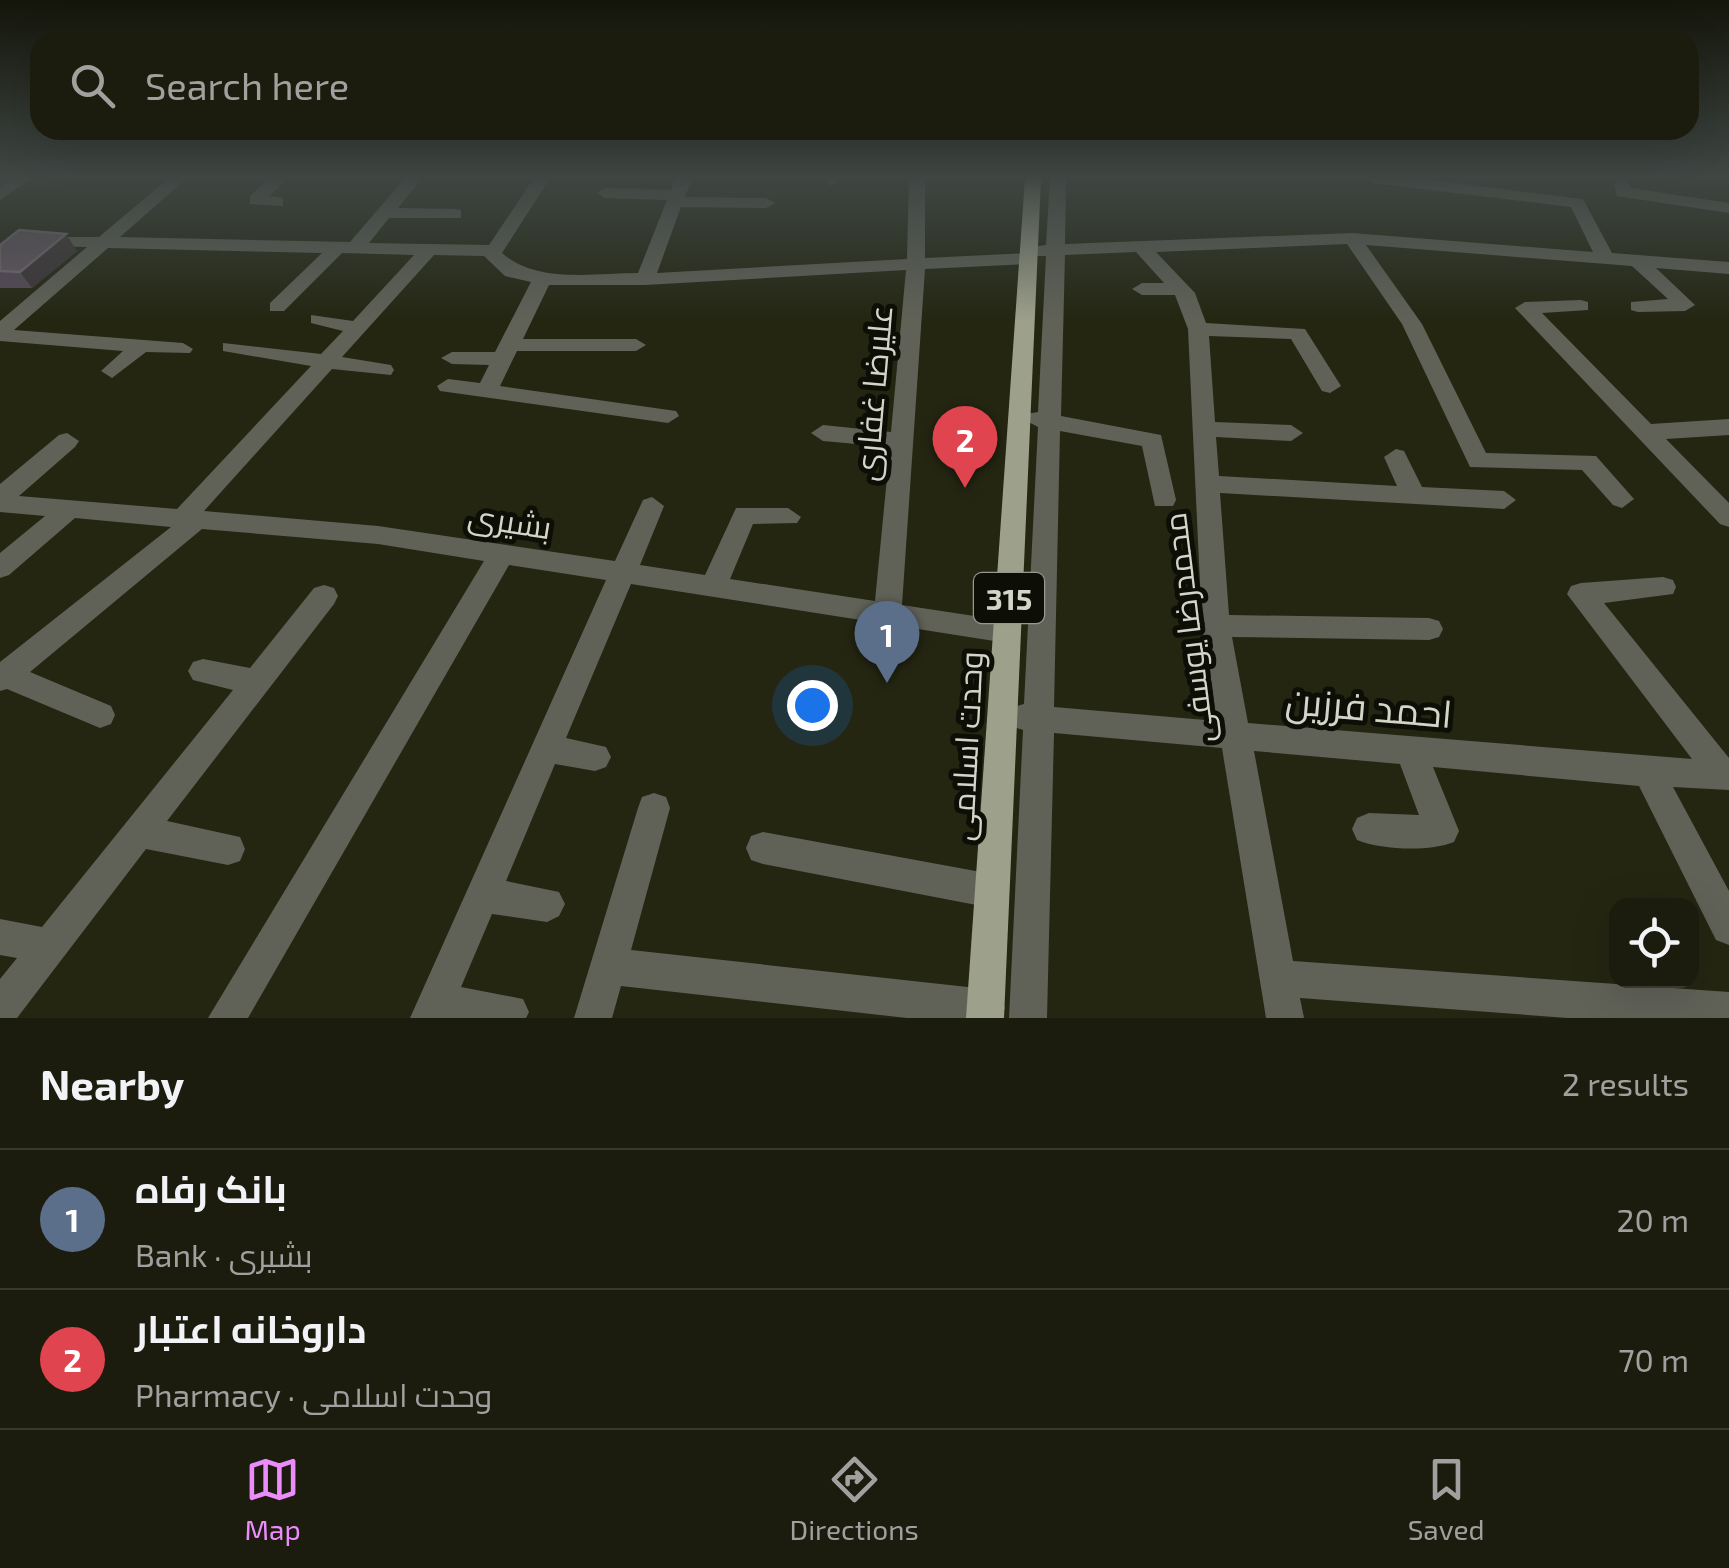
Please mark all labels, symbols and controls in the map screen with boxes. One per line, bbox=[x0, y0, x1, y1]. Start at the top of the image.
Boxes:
search box bbox=[30, 30, 1699, 140]
icon: search bbox=[65, 58, 120, 113]
text: Search here bbox=[145, 62, 349, 108]
street label: علیرضا غفاری bbox=[845, 303, 901, 483]
pin: 2 bbox=[932, 406, 998, 488]
street label: بشیری bbox=[465, 495, 554, 547]
street label: محمدرضا یوسفی bbox=[1154, 510, 1222, 745]
road number: 315 bbox=[974, 573, 1044, 623]
pin: 1 bbox=[854, 600, 920, 683]
street label: وحدت اسلامی bbox=[941, 650, 991, 842]
street label: احمد فرزین bbox=[1284, 676, 1454, 738]
your location bbox=[787, 680, 838, 731]
map controls bbox=[1609, 898, 1699, 988]
button: locate bbox=[1609, 898, 1699, 988]
text: Nearby bbox=[40, 1058, 184, 1108]
text: 2 results bbox=[1562, 1064, 1689, 1102]
text: بانک رفاه bbox=[135, 1165, 287, 1211]
text: 1 bbox=[66, 1200, 79, 1238]
text: 20 m bbox=[1617, 1200, 1689, 1238]
text: Bank · بشیری bbox=[135, 1235, 313, 1273]
text: داروخانه اعتبار bbox=[135, 1305, 366, 1351]
text: 2 bbox=[63, 1340, 82, 1378]
text: 70 m bbox=[1618, 1340, 1689, 1378]
text: Pharmacy · وحدت اسلامی bbox=[135, 1375, 492, 1413]
tab: Map bbox=[244, 1452, 301, 1546]
tab: Directions bbox=[790, 1452, 919, 1546]
tab: Saved bbox=[1408, 1452, 1485, 1546]

